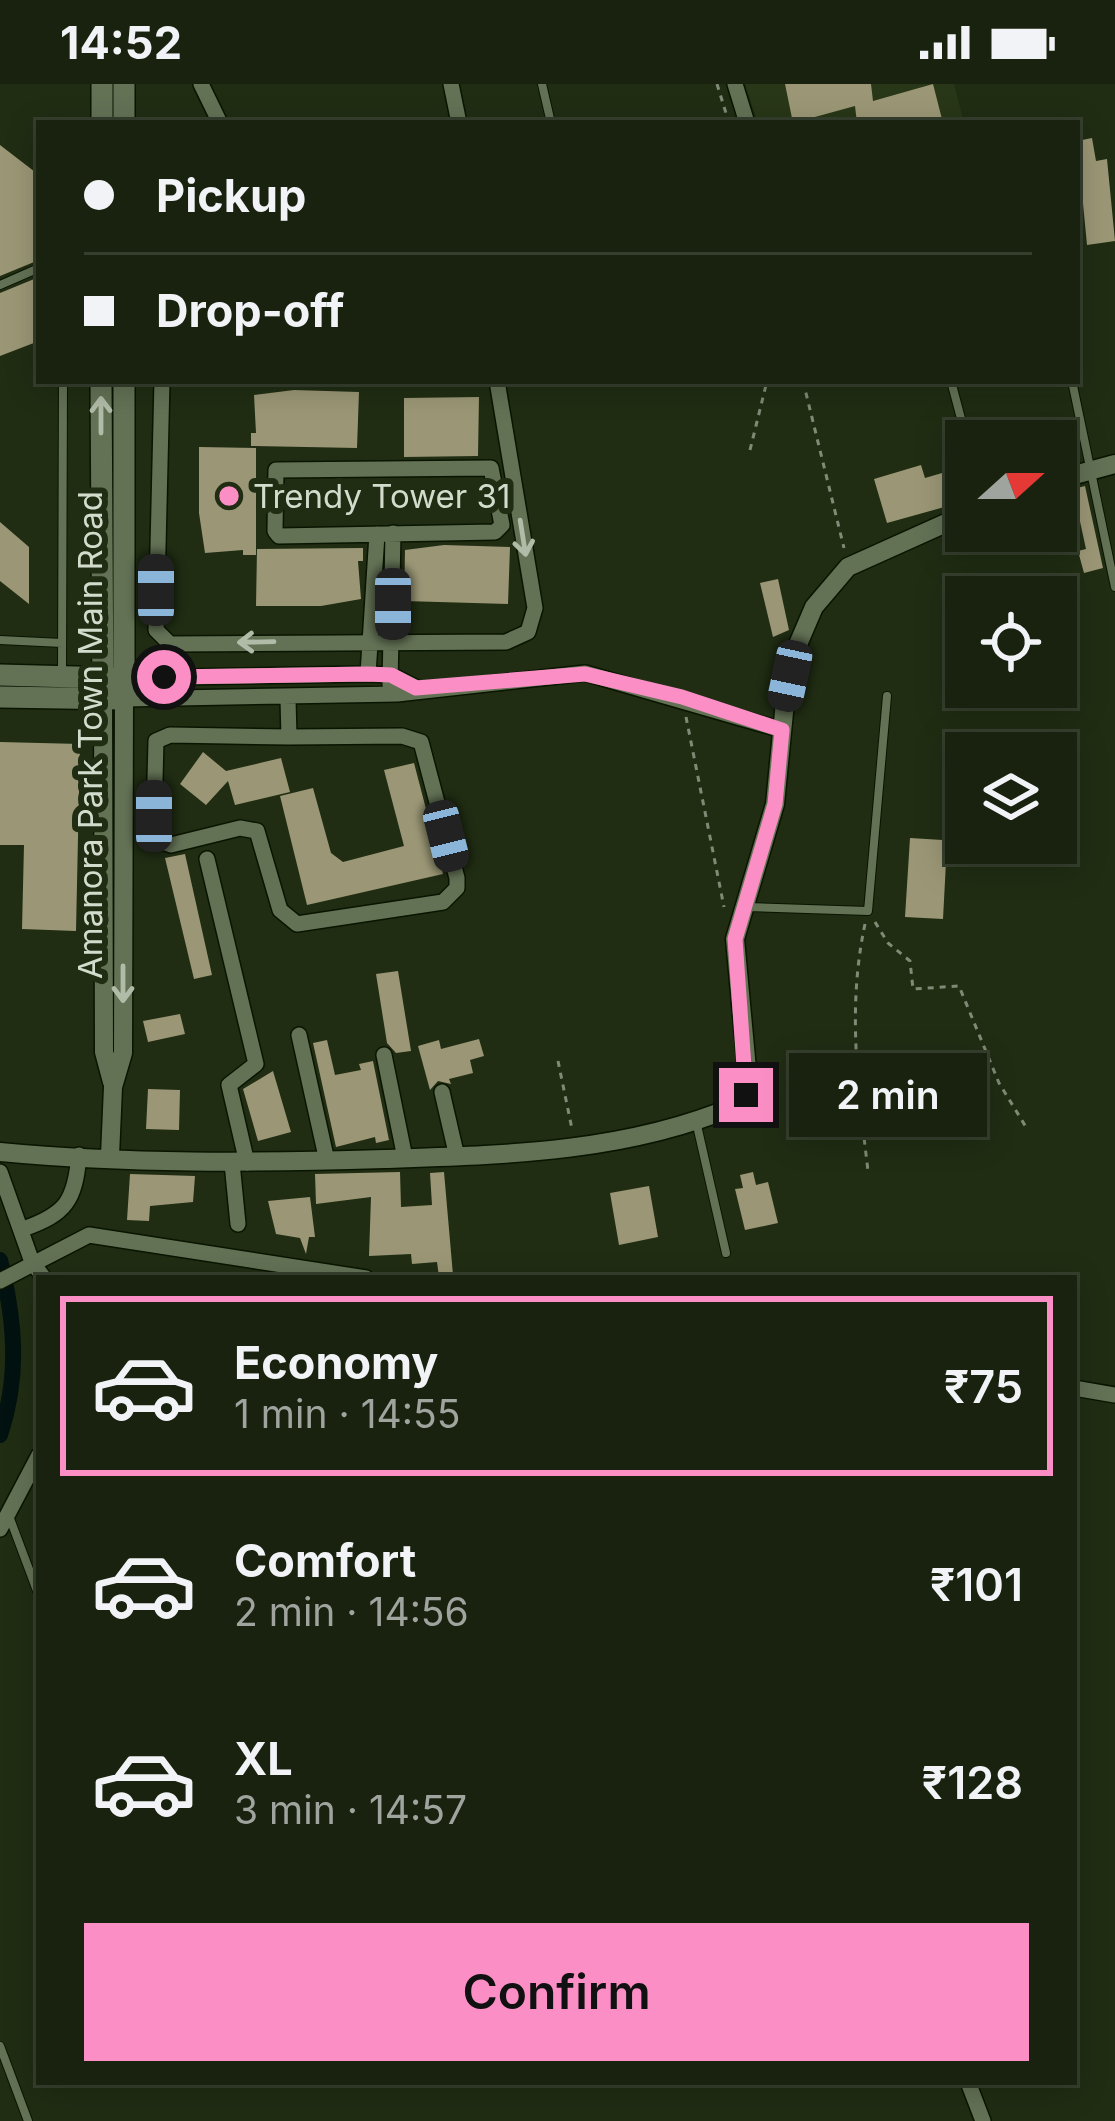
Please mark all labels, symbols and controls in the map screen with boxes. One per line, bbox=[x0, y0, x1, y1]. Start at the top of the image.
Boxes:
text: 14:52 bbox=[60, 15, 182, 70]
text: Pickup bbox=[156, 168, 306, 223]
text: Drop-off bbox=[156, 283, 344, 338]
one-way arrow bbox=[90, 396, 112, 435]
north arrow bbox=[945, 420, 1077, 552]
map controls bbox=[945, 420, 1077, 864]
place label: Trendy Tower 31 bbox=[253, 476, 510, 516]
marker: Trendy Tower 31 bbox=[216, 483, 242, 509]
street label: Amanora Park Town Main Road bbox=[70, 491, 110, 979]
one-way arrow bbox=[513, 517, 536, 556]
car bbox=[138, 554, 174, 626]
car bbox=[375, 568, 411, 640]
button: locate bbox=[945, 576, 1077, 708]
one-way arrow bbox=[237, 631, 276, 654]
car bbox=[765, 637, 815, 715]
route start bbox=[137, 650, 191, 704]
button: layers bbox=[945, 732, 1077, 864]
car bbox=[136, 780, 172, 852]
car bbox=[420, 797, 472, 875]
one-way arrow bbox=[112, 964, 134, 1003]
callout: 2 min bbox=[788, 1053, 986, 1137]
route end bbox=[719, 1068, 773, 1122]
text: 2 min bbox=[836, 1071, 940, 1118]
icon: car bbox=[90, 1332, 198, 1440]
text: Economy bbox=[234, 1335, 438, 1390]
text: ₹75 bbox=[944, 1359, 1023, 1414]
text: 1 min · 14:55 bbox=[234, 1390, 460, 1437]
icon: car bbox=[90, 1530, 198, 1638]
text: Comfort bbox=[234, 1533, 416, 1588]
text: ₹101 bbox=[930, 1557, 1023, 1612]
text: 2 min · 14:56 bbox=[234, 1588, 469, 1635]
icon: car bbox=[90, 1728, 198, 1836]
text: XL bbox=[234, 1731, 293, 1786]
text: ₹128 bbox=[922, 1755, 1023, 1810]
text: 3 min · 14:57 bbox=[234, 1786, 467, 1833]
button: Confirm bbox=[84, 1923, 1029, 2061]

